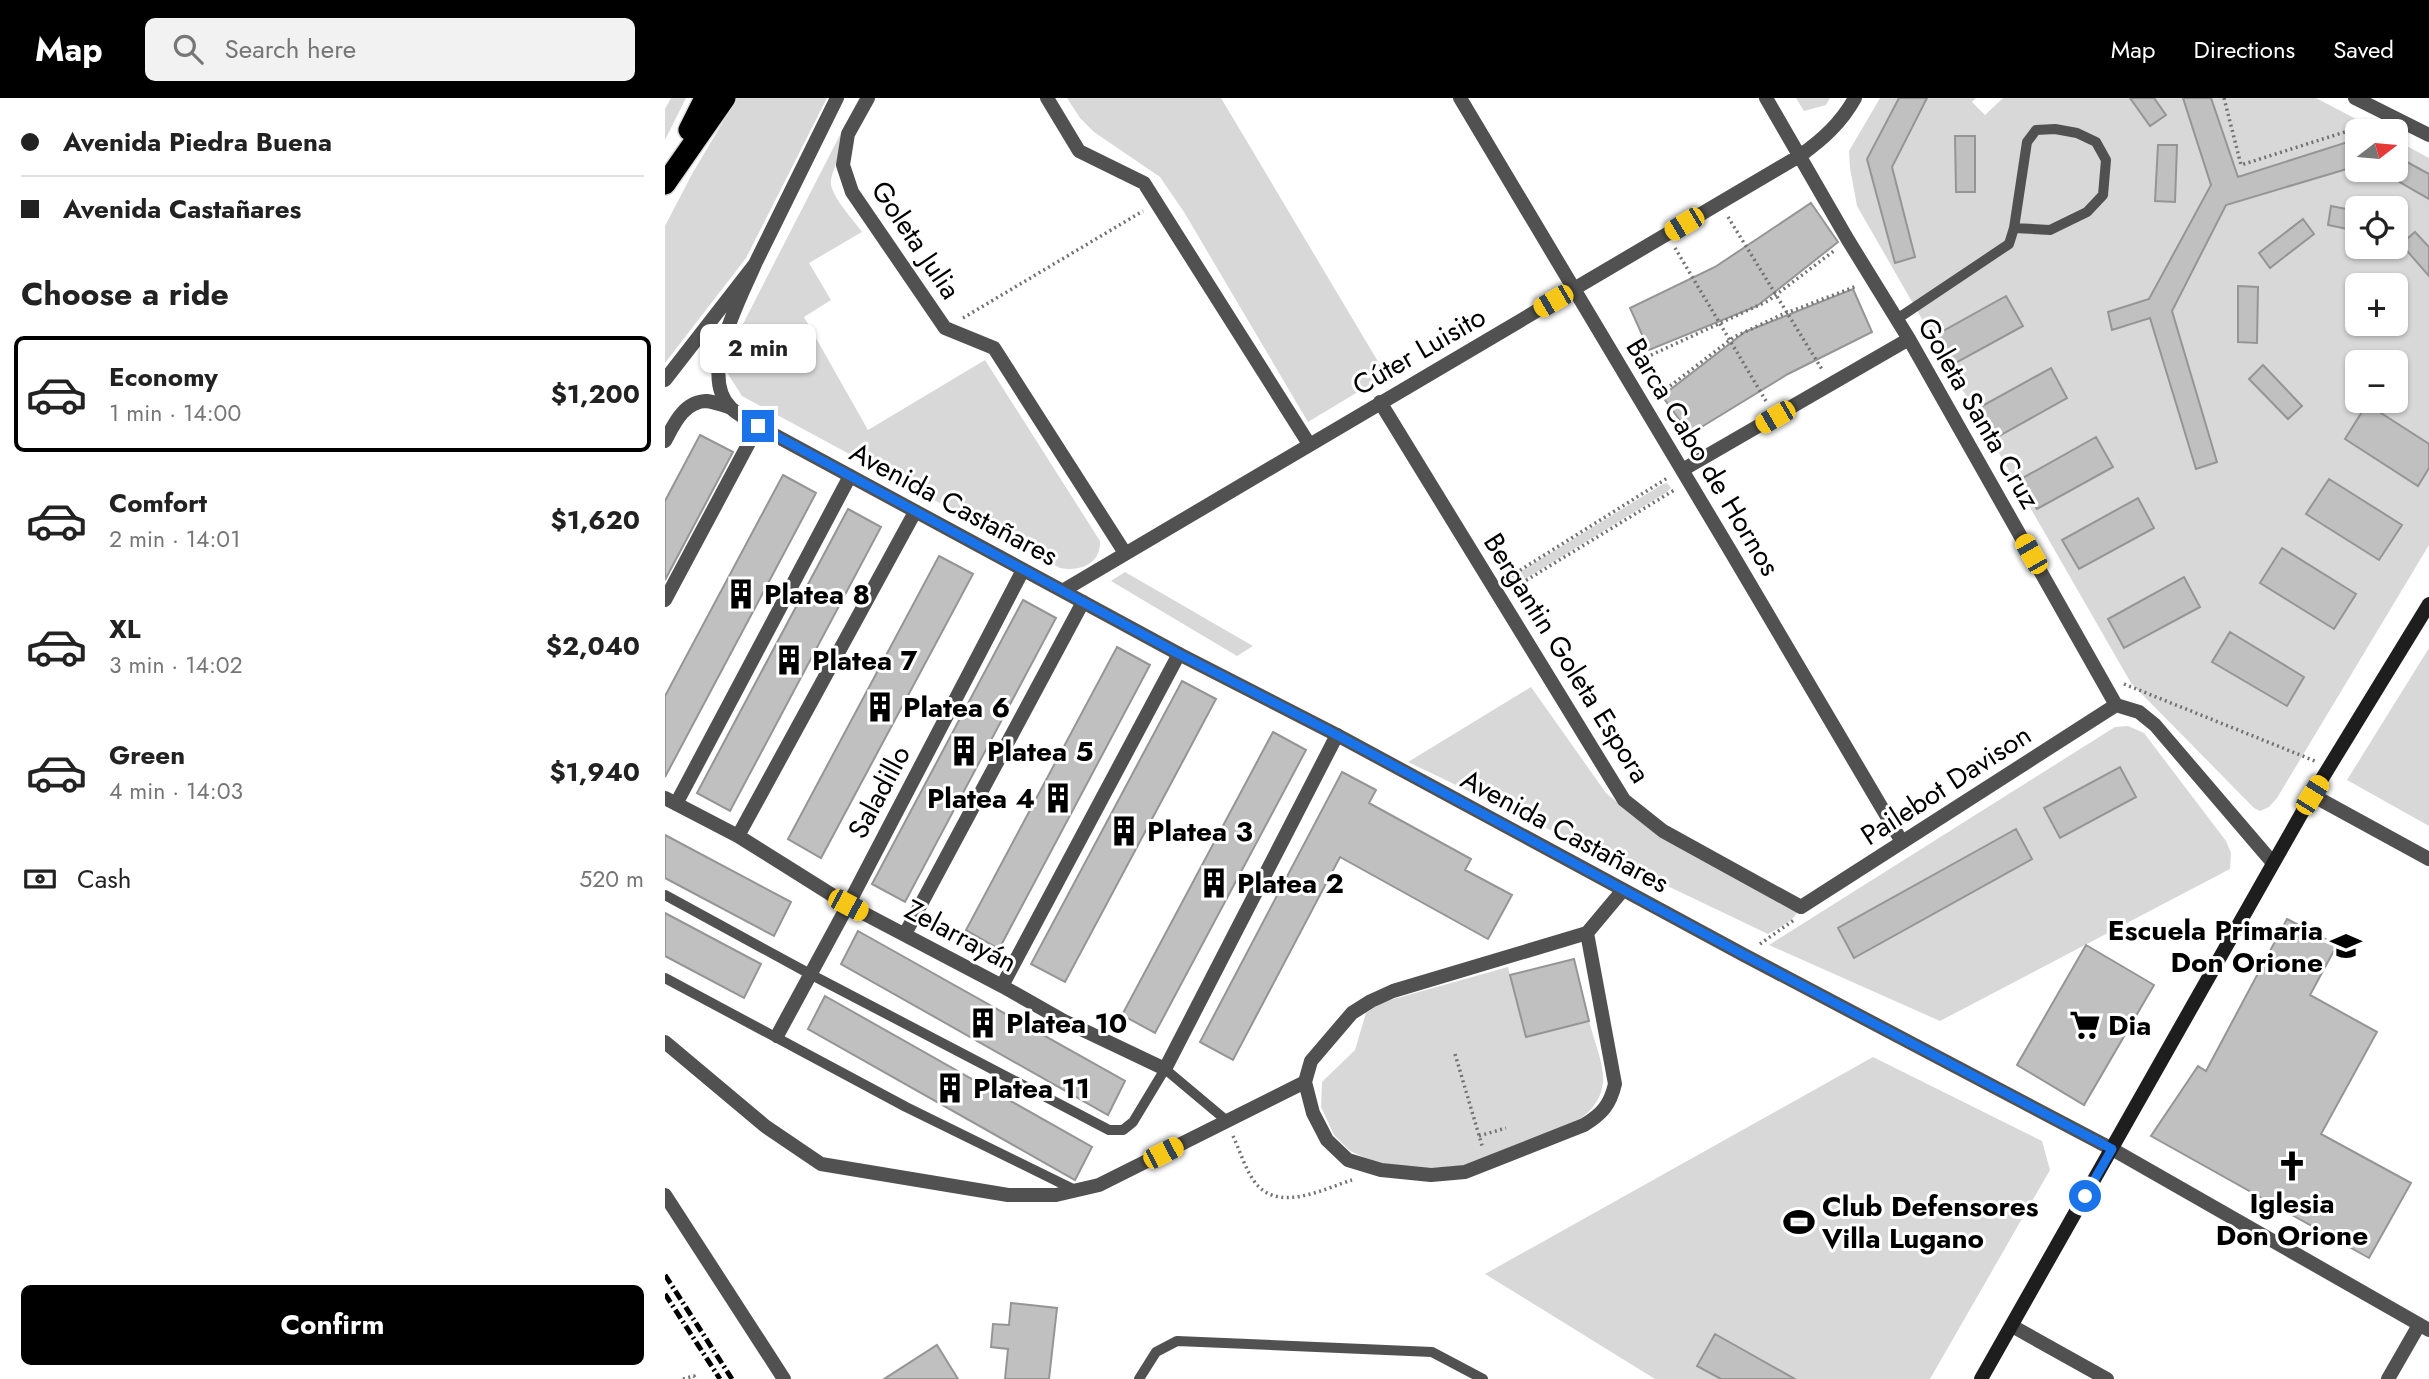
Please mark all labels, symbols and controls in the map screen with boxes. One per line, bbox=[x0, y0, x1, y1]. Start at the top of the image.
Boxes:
search box bbox=[145, 18, 635, 81]
text: Map bbox=[35, 26, 103, 73]
icon: search bbox=[169, 30, 207, 68]
text: Search here bbox=[225, 30, 356, 68]
text: Map bbox=[2111, 32, 2156, 67]
text: Directions bbox=[2194, 32, 2295, 67]
text: Saved bbox=[2333, 32, 2394, 67]
north arrow bbox=[2345, 119, 2408, 182]
map controls bbox=[2345, 119, 2408, 413]
text: Avenida Piedra Buena bbox=[63, 123, 332, 161]
street label: Goleta Julia bbox=[861, 173, 971, 307]
text: Avenida Castañares bbox=[63, 190, 301, 228]
button: locate bbox=[2345, 196, 2408, 259]
car bbox=[1661, 204, 1708, 244]
text: Choose a ride bbox=[21, 271, 229, 317]
button: + bbox=[2345, 273, 2408, 336]
car bbox=[1530, 281, 1577, 321]
street label: Cúter Luisito bbox=[1345, 296, 1493, 406]
street label: Goleta Santa Cruz bbox=[1908, 310, 2051, 516]
callout: 2 min bbox=[700, 324, 816, 374]
street label: Barca Cabo de Hornos bbox=[1616, 330, 1790, 584]
text: 2 min bbox=[728, 331, 788, 365]
button: − bbox=[2345, 350, 2408, 413]
text: Economy bbox=[109, 358, 218, 396]
icon: car bbox=[25, 363, 88, 426]
text: $1,200 bbox=[551, 375, 640, 413]
text: 1 min · 14:00 bbox=[109, 396, 241, 430]
car bbox=[1752, 397, 1799, 437]
route end bbox=[742, 410, 774, 442]
street label: Avenida Castañares bbox=[843, 432, 1065, 576]
text: Comfort bbox=[109, 484, 207, 522]
icon: car bbox=[25, 489, 88, 552]
text: $1,620 bbox=[551, 501, 640, 539]
text: 2 min · 14:01 bbox=[109, 522, 241, 556]
street label: Bergantin Goleta Espora bbox=[1473, 525, 1661, 791]
car bbox=[2012, 531, 2051, 577]
place label: Platea 8 bbox=[764, 574, 870, 615]
building icon: Platea 8 bbox=[724, 577, 758, 611]
text: XL bbox=[109, 610, 141, 648]
icon: car bbox=[25, 615, 88, 678]
text: $2,040 bbox=[546, 627, 640, 665]
place label: Platea 7 bbox=[812, 640, 918, 681]
building icon: Platea 7 bbox=[772, 643, 806, 677]
text: 3 min · 14:02 bbox=[109, 648, 243, 682]
place label: Platea 6 bbox=[903, 687, 1010, 728]
building icon: Platea 6 bbox=[863, 690, 897, 724]
street label: Pailebot Davison bbox=[1853, 715, 2039, 855]
place label: Platea 5 bbox=[987, 731, 1094, 772]
building icon: Platea 5 bbox=[947, 734, 981, 768]
text: Green bbox=[109, 736, 185, 774]
street label: Saladillo bbox=[837, 738, 921, 846]
icon: car bbox=[25, 741, 88, 804]
text: $1,940 bbox=[549, 753, 640, 791]
street label: Avenida Castañares bbox=[1454, 759, 1676, 903]
car bbox=[2292, 772, 2333, 818]
text: 4 min · 14:03 bbox=[109, 774, 243, 808]
place label: Platea 4 bbox=[927, 778, 1035, 819]
building icon: Platea 4 bbox=[1041, 781, 1075, 815]
place label: Platea 3 bbox=[1147, 811, 1253, 852]
building icon: Platea 3 bbox=[1107, 814, 1141, 848]
icon: cash bbox=[21, 860, 59, 898]
text: Cash bbox=[77, 860, 131, 898]
text: 520 m bbox=[579, 862, 644, 896]
place label: Platea 2 bbox=[1237, 863, 1344, 904]
building icon: Platea 2 bbox=[1197, 866, 1231, 900]
car bbox=[825, 886, 872, 924]
street label: Zelarrayán bbox=[898, 889, 1024, 983]
place label: Escuela Primaria Don Orione bbox=[2108, 910, 2323, 983]
school or university icon: Escuela Primaria Don Orione bbox=[2329, 929, 2363, 963]
place label: Platea 10 bbox=[1006, 1003, 1127, 1044]
place label: Dia bbox=[2108, 1005, 2151, 1046]
building icon: Platea 10 bbox=[966, 1006, 1000, 1040]
supermarket icon: Dia bbox=[2068, 1008, 2102, 1042]
place label: Platea 11 bbox=[973, 1068, 1090, 1109]
building icon: Platea 11 bbox=[933, 1071, 967, 1105]
car bbox=[1140, 1134, 1187, 1172]
church icon: Iglesia Don Orione bbox=[2275, 1149, 2309, 1183]
route start bbox=[2069, 1180, 2101, 1212]
place label: Iglesia Don Orione bbox=[2216, 1183, 2368, 1256]
place label: Club Defensores Villa Lugano bbox=[1821, 1186, 2039, 1259]
sports icon: Club Defensores Villa Lugano bbox=[1782, 1205, 1816, 1239]
button: Confirm bbox=[21, 1285, 644, 1365]

